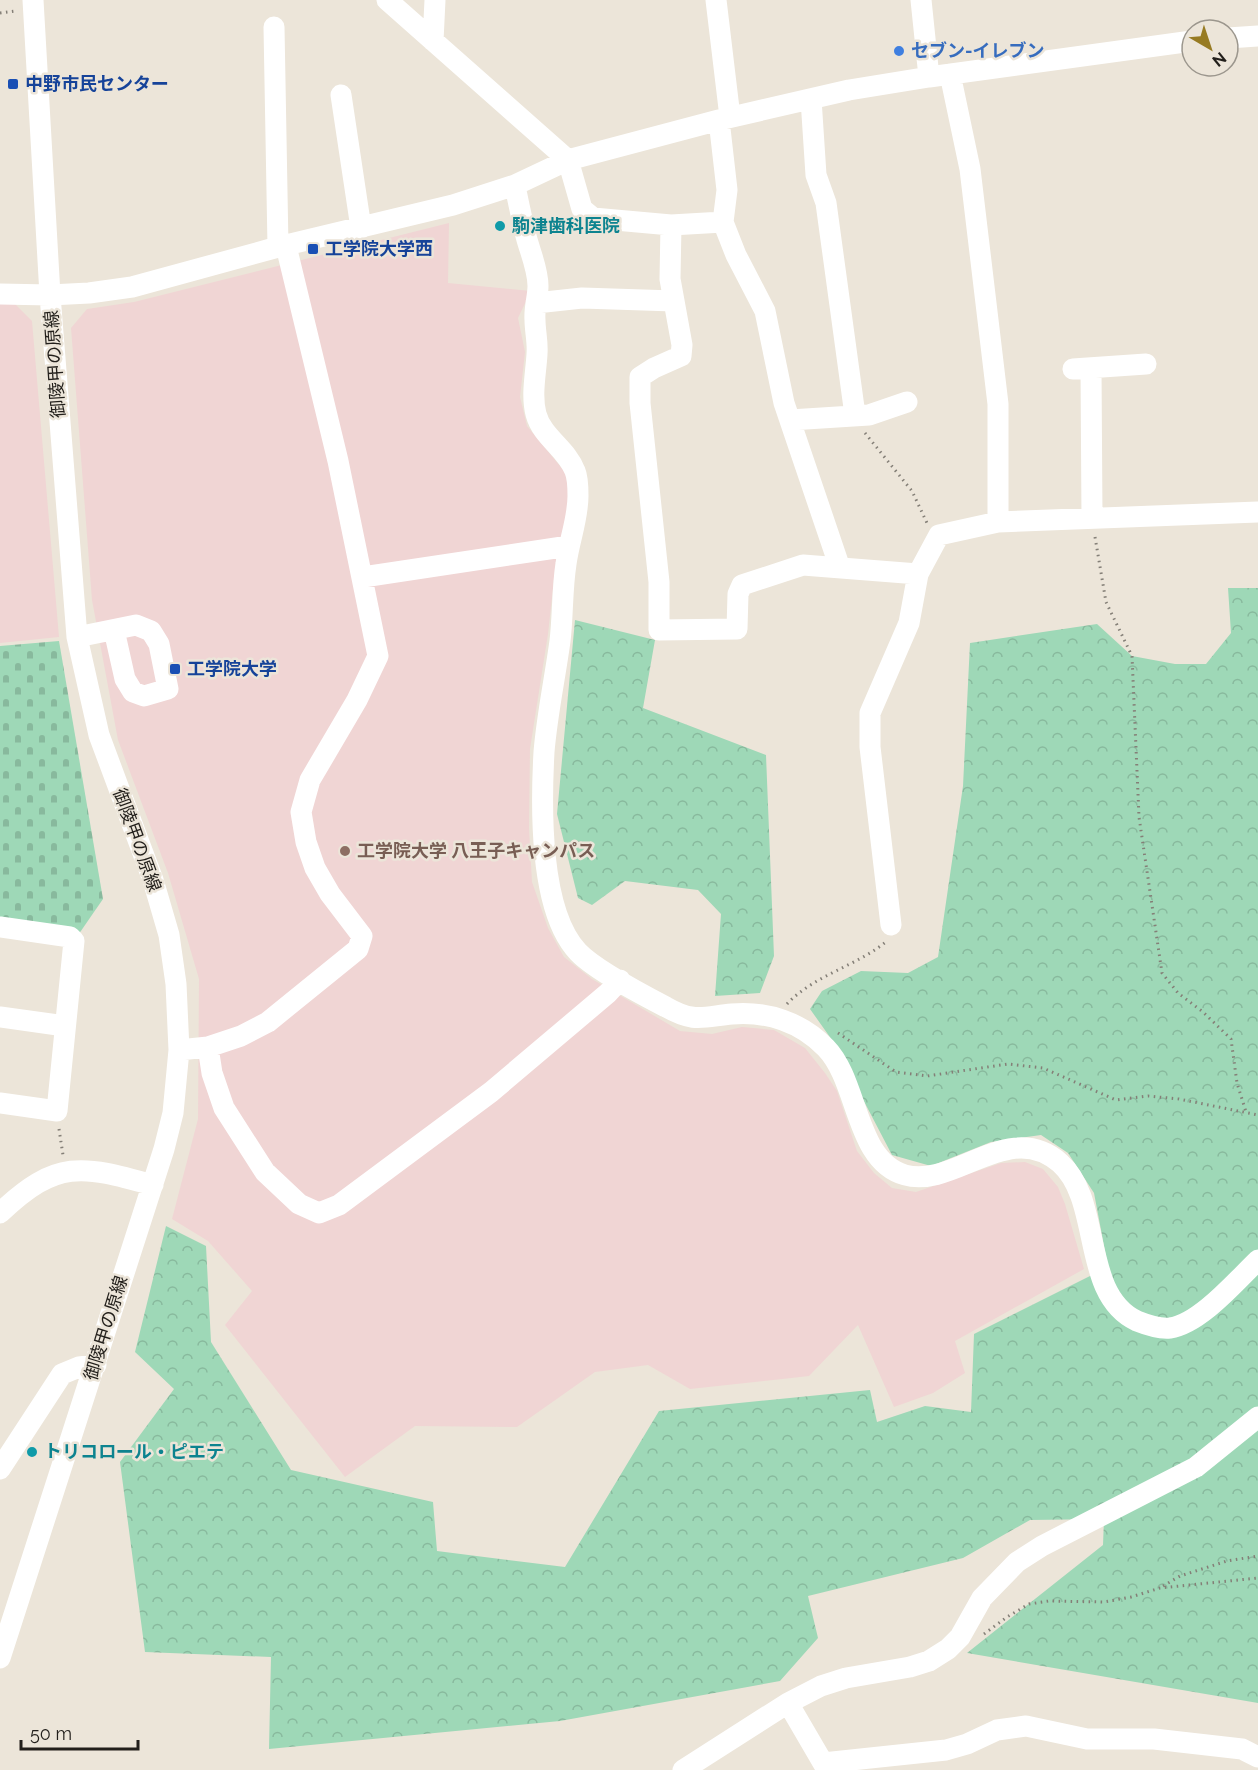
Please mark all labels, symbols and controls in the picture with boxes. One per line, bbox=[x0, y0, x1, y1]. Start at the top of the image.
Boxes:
north arrow bbox=[1180, 18, 1240, 78]
place label: セブン-イレブン bbox=[911, 40, 1045, 61]
marker: セブン-イレブン bbox=[892, 44, 906, 58]
text: N bbox=[1208, 48, 1230, 70]
place label: 中野市民センター bbox=[25, 73, 169, 94]
marker: 中野市民センター bbox=[6, 77, 20, 91]
place label: 駒津歯科医院 bbox=[512, 215, 620, 236]
marker: 駒津歯科医院 bbox=[493, 219, 507, 233]
place label: 工学院大学西 bbox=[325, 238, 433, 259]
marker: 工学院大学西 bbox=[306, 242, 320, 256]
street label: 御陵甲の原線 bbox=[40, 309, 69, 419]
place label: 工学院大学 bbox=[187, 658, 277, 679]
marker: 工学院大学 bbox=[168, 662, 182, 676]
street label: 御陵甲の原線 bbox=[109, 785, 166, 894]
place label: 工学院大学 八王子キャンパス bbox=[357, 840, 595, 861]
marker: 工学院大学 八王子キャンパス bbox=[338, 844, 352, 858]
street label: 御陵甲の原線 bbox=[80, 1273, 131, 1383]
place label: トリコロール・ピエテ bbox=[44, 1441, 224, 1462]
marker: トリコロール・ピエテ bbox=[25, 1445, 39, 1459]
scale bar bbox=[21, 1713, 138, 1751]
text: 50 m bbox=[30, 1723, 72, 1744]

